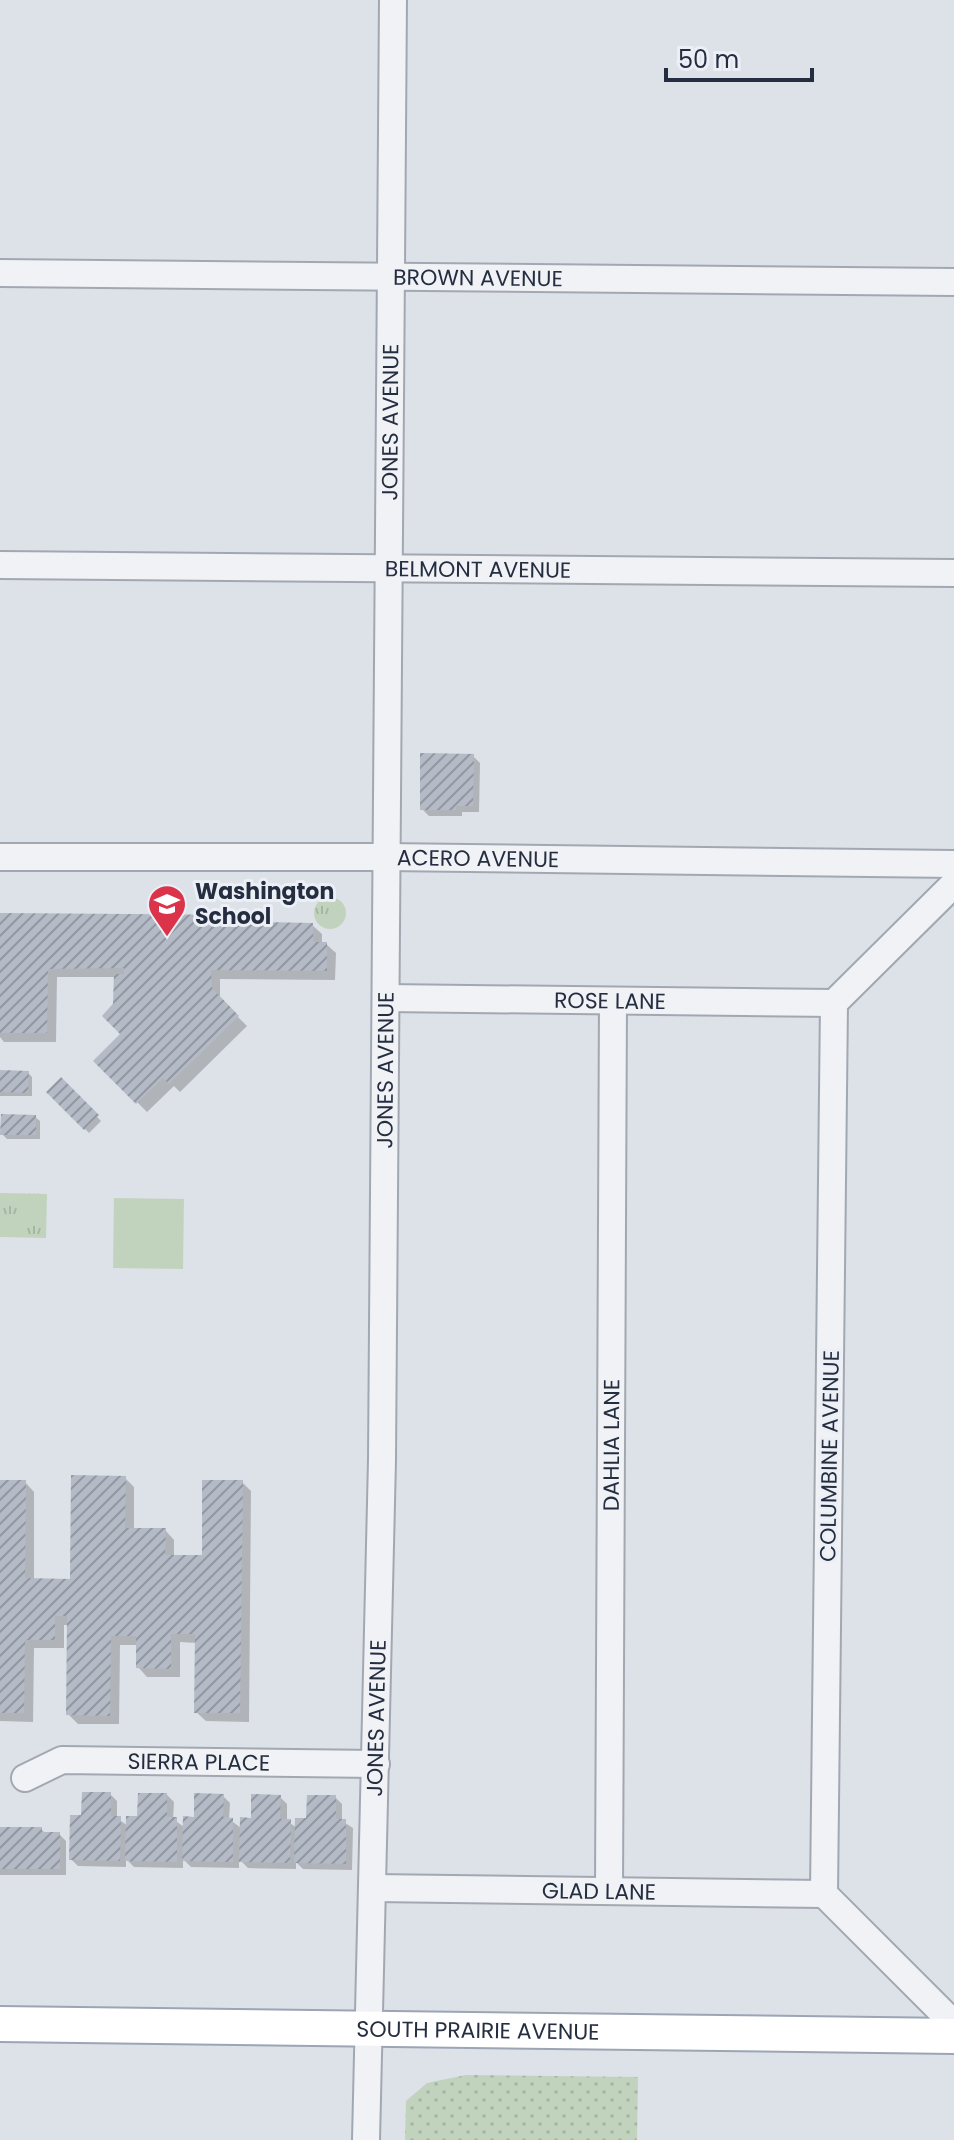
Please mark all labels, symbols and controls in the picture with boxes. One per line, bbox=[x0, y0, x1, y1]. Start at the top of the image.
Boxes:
scale bar bbox=[666, 32, 812, 82]
text: 50 m bbox=[678, 43, 739, 76]
street label: BROWN AVENUE bbox=[393, 262, 563, 294]
street label: JONES AVENUE bbox=[374, 344, 406, 501]
street label: BELMONT AVENUE bbox=[385, 553, 571, 586]
street label: ACERO AVENUE bbox=[397, 842, 559, 875]
place label: Washington School bbox=[195, 876, 334, 932]
school or university icon: Washington School bbox=[146, 883, 188, 938]
street label: ROSE LANE bbox=[554, 985, 666, 1017]
street label: JONES AVENUE bbox=[369, 992, 402, 1149]
street label: COLUMBINE AVENUE bbox=[812, 1350, 847, 1562]
street label: DAHLIA LANE bbox=[596, 1379, 627, 1511]
street label: JONES AVENUE bbox=[359, 1639, 394, 1797]
street label: SIERRA PLACE bbox=[127, 1746, 270, 1779]
street label: GLAD LANE bbox=[542, 1875, 656, 1908]
street label: SOUTH PRAIRIE AVENUE bbox=[356, 2013, 600, 2048]

